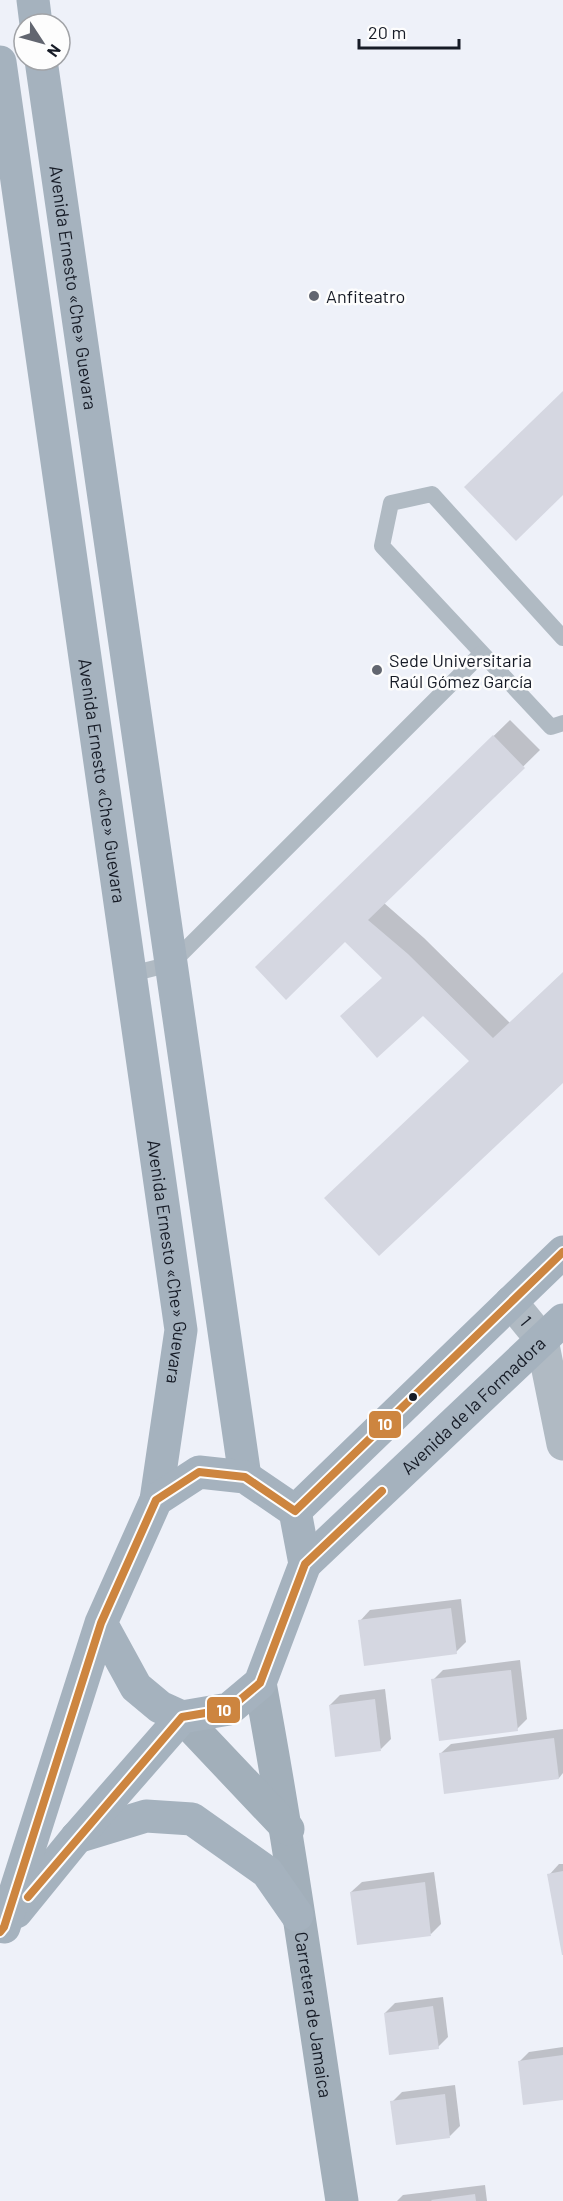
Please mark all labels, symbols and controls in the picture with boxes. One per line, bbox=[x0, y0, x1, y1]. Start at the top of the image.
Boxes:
north arrow bbox=[12, 12, 72, 72]
scale bar bbox=[359, 12, 460, 50]
text: 20 m bbox=[368, 21, 406, 43]
text: N bbox=[44, 41, 65, 61]
street label: Avenida Ernesto «Che» Guevara bbox=[45, 164, 102, 411]
place label: Anfiteatro bbox=[326, 285, 405, 307]
marker: Anfiteatro bbox=[307, 289, 321, 303]
place label: Sede Universitaria Raúl Gómez García bbox=[389, 649, 532, 692]
street label: Avenida Ernesto «Che» Guevara bbox=[74, 657, 131, 904]
marker: Sede Universitaria Raúl Gómez García bbox=[370, 663, 384, 677]
street label: Avenida Ernesto «Che» Guevara bbox=[143, 1138, 192, 1385]
street label: 1 bbox=[516, 1311, 537, 1330]
street label: Avenida de la Formadora bbox=[396, 1332, 550, 1479]
unlabelled marker bbox=[407, 1391, 419, 1403]
line badge: 10 bbox=[368, 1410, 402, 1439]
text: 10 bbox=[378, 1414, 392, 1433]
line badge: 10 bbox=[206, 1696, 241, 1724]
text: 10 bbox=[217, 1700, 231, 1719]
street label: Carretera de Jamaica bbox=[290, 1930, 337, 2099]

